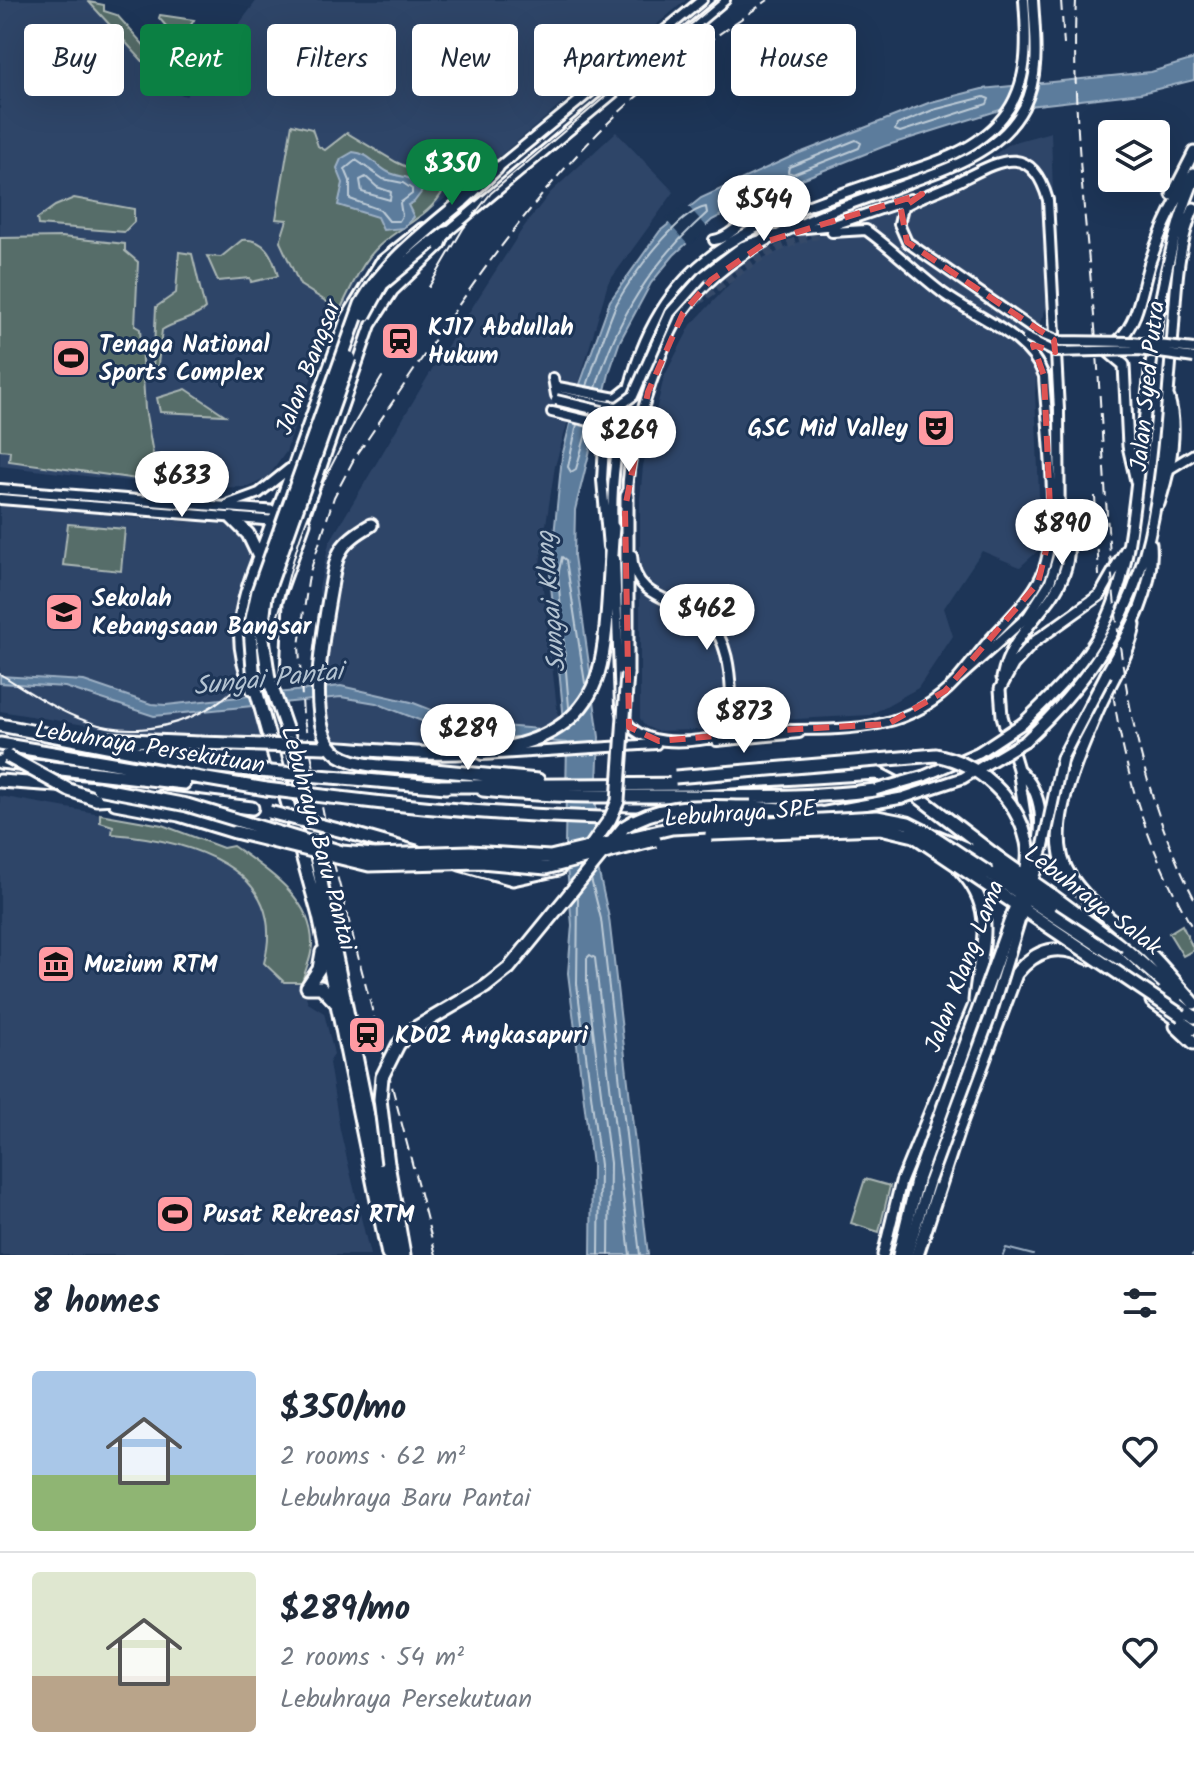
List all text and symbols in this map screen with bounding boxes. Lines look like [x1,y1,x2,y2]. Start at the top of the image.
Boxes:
chip: Buy [24,24,124,96]
chip: Rent [140,24,251,96]
chip: Filters [267,24,396,96]
chip: New [412,24,518,96]
chip: Apartment [534,24,715,96]
chip: House [731,24,856,96]
map controls [1098,120,1170,192]
button: layers [1098,120,1170,192]
pin: $350 [405,139,499,207]
text: $350 [424,144,480,186]
pin: $544 [717,175,811,243]
text: $544 [736,180,792,222]
street label: Jalan Bangsar [266,292,354,441]
street label: Jalan Syed Putra [1120,299,1177,473]
place label: KJ17 Abdullah Hukum [428,309,574,376]
station icon: KJ17 Abdullah Hukum [379,320,421,362]
place label: Tenaga National Sports Complex [99,326,270,393]
sports icon: Tenaga National Sports Complex [50,337,92,379]
pin: $269 [582,406,676,474]
theatre icon: GSC Mid Valley [915,407,957,449]
place label: GSC Mid Valley [748,410,909,449]
text: $269 [600,411,658,453]
pin: $633 [135,451,229,519]
text: $633 [153,456,211,498]
pin: $890 [1015,499,1109,567]
text: $890 [1033,504,1091,546]
water label: Sungai Klang [525,528,579,674]
place label: Sekolah Kebangsaan Bangsar [92,580,313,647]
pin: $462 [660,584,754,652]
text: $462 [678,589,736,631]
school or university icon: Sekolah Kebangsaan Bangsar [43,591,85,633]
water label: Sungai Pantai [191,651,351,709]
pin: $873 [697,687,791,755]
text: $873 [715,692,773,734]
pin: $289 [421,704,515,772]
text: $289 [438,709,498,751]
street label: Lebuhraya Persekutuan [32,711,268,786]
street label: Lebuhraya Baru Pantai [269,722,367,956]
street label: Lebuhraya SPE [663,790,818,839]
street label: Lebuhraya Salak [1015,836,1170,967]
street label: Jalan Klang Lama [915,875,1016,1058]
museum icon: Muzium RTM [35,943,77,985]
place label: Muzium RTM [84,946,219,985]
station icon: KD02 Angkasapuri [346,1014,388,1056]
place label: KD02 Angkasapuri [395,1017,589,1056]
sports icon: Pusat Rekreasi RTM [154,1193,196,1235]
place label: Pusat Rekreasi RTM [203,1196,415,1235]
text: 8 homes [32,1276,160,1330]
icon: filters [1118,1281,1162,1325]
text: $350/mo [280,1382,406,1436]
icon: home [96,1403,192,1499]
icon: heart [1118,1429,1162,1473]
text: 2 rooms · 62 m² [280,1436,465,1478]
text: Lebuhraya Baru Pantai [280,1478,531,1520]
text: $289/mo [280,1583,410,1637]
icon: home [96,1604,192,1700]
icon: heart [1118,1630,1162,1674]
text: 2 rooms · 54 m² [280,1637,464,1679]
text: Lebuhraya Persekutuan [280,1679,532,1721]

